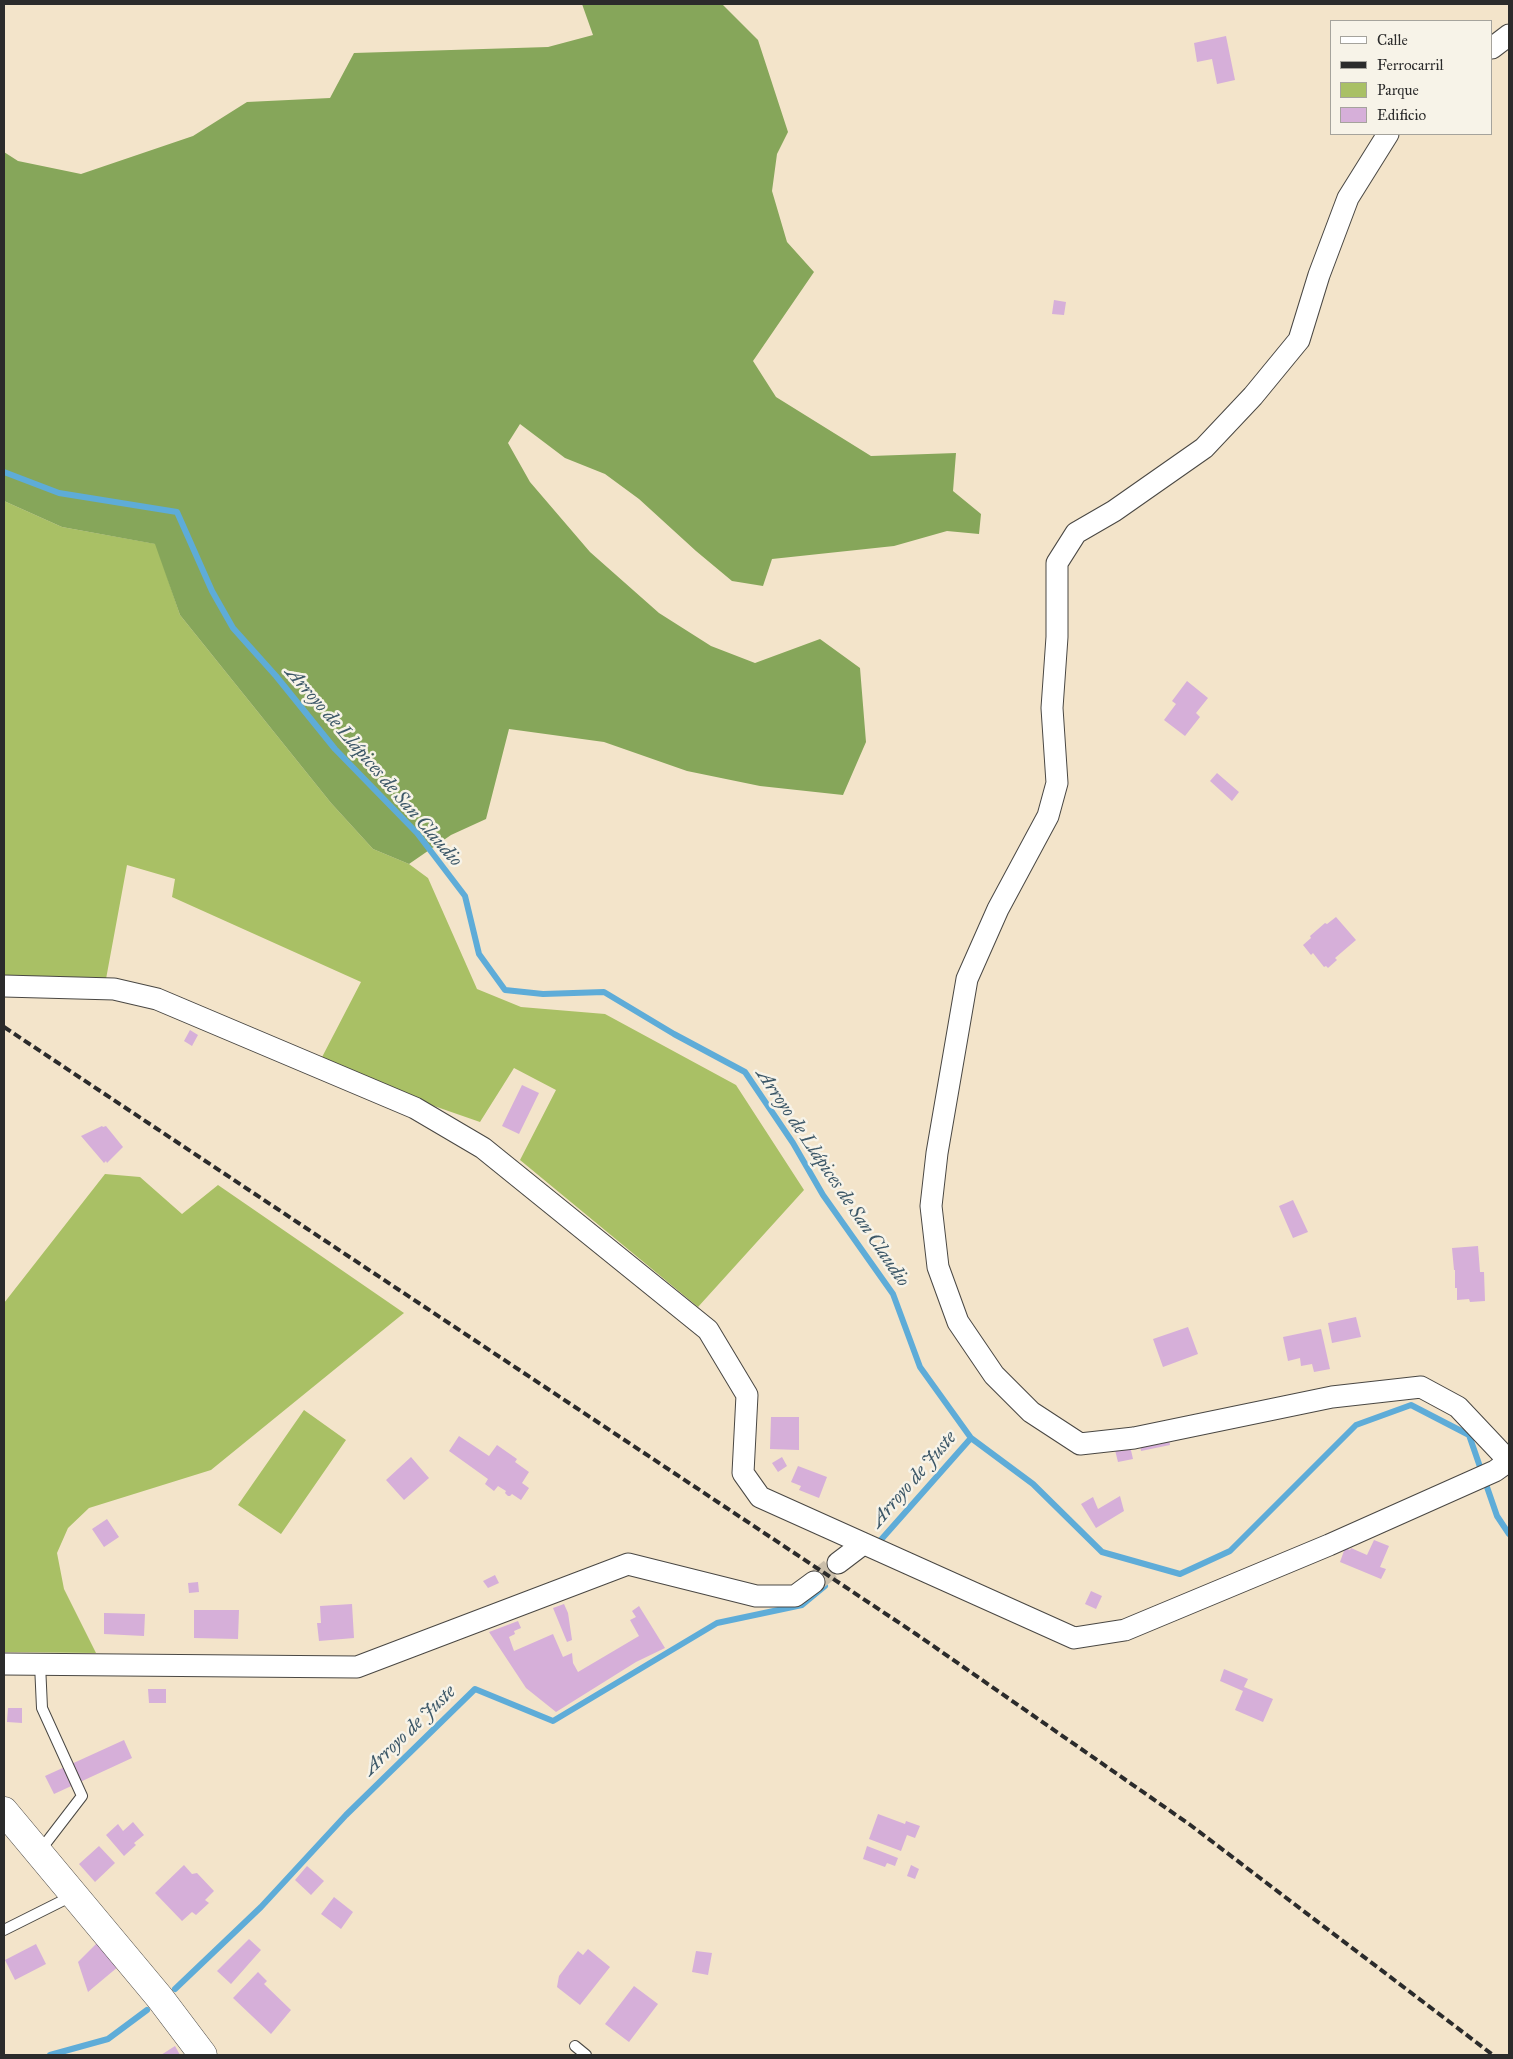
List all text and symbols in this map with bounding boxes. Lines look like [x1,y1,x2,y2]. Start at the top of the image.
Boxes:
legend [1330,20,1493,135]
text: Calle [1377,31,1408,49]
text: Ferrocarril [1377,56,1444,74]
text: Parque [1377,81,1419,99]
text: Edificio [1377,106,1426,124]
water label: Arroyo de Llápices de San Claudio [280,662,466,872]
water label: Arroyo de Llápices de San Claudio [750,1065,914,1291]
water label: Arroyo de Juste [866,1427,962,1533]
water label: Arroyo de Juste [359,1681,461,1781]

